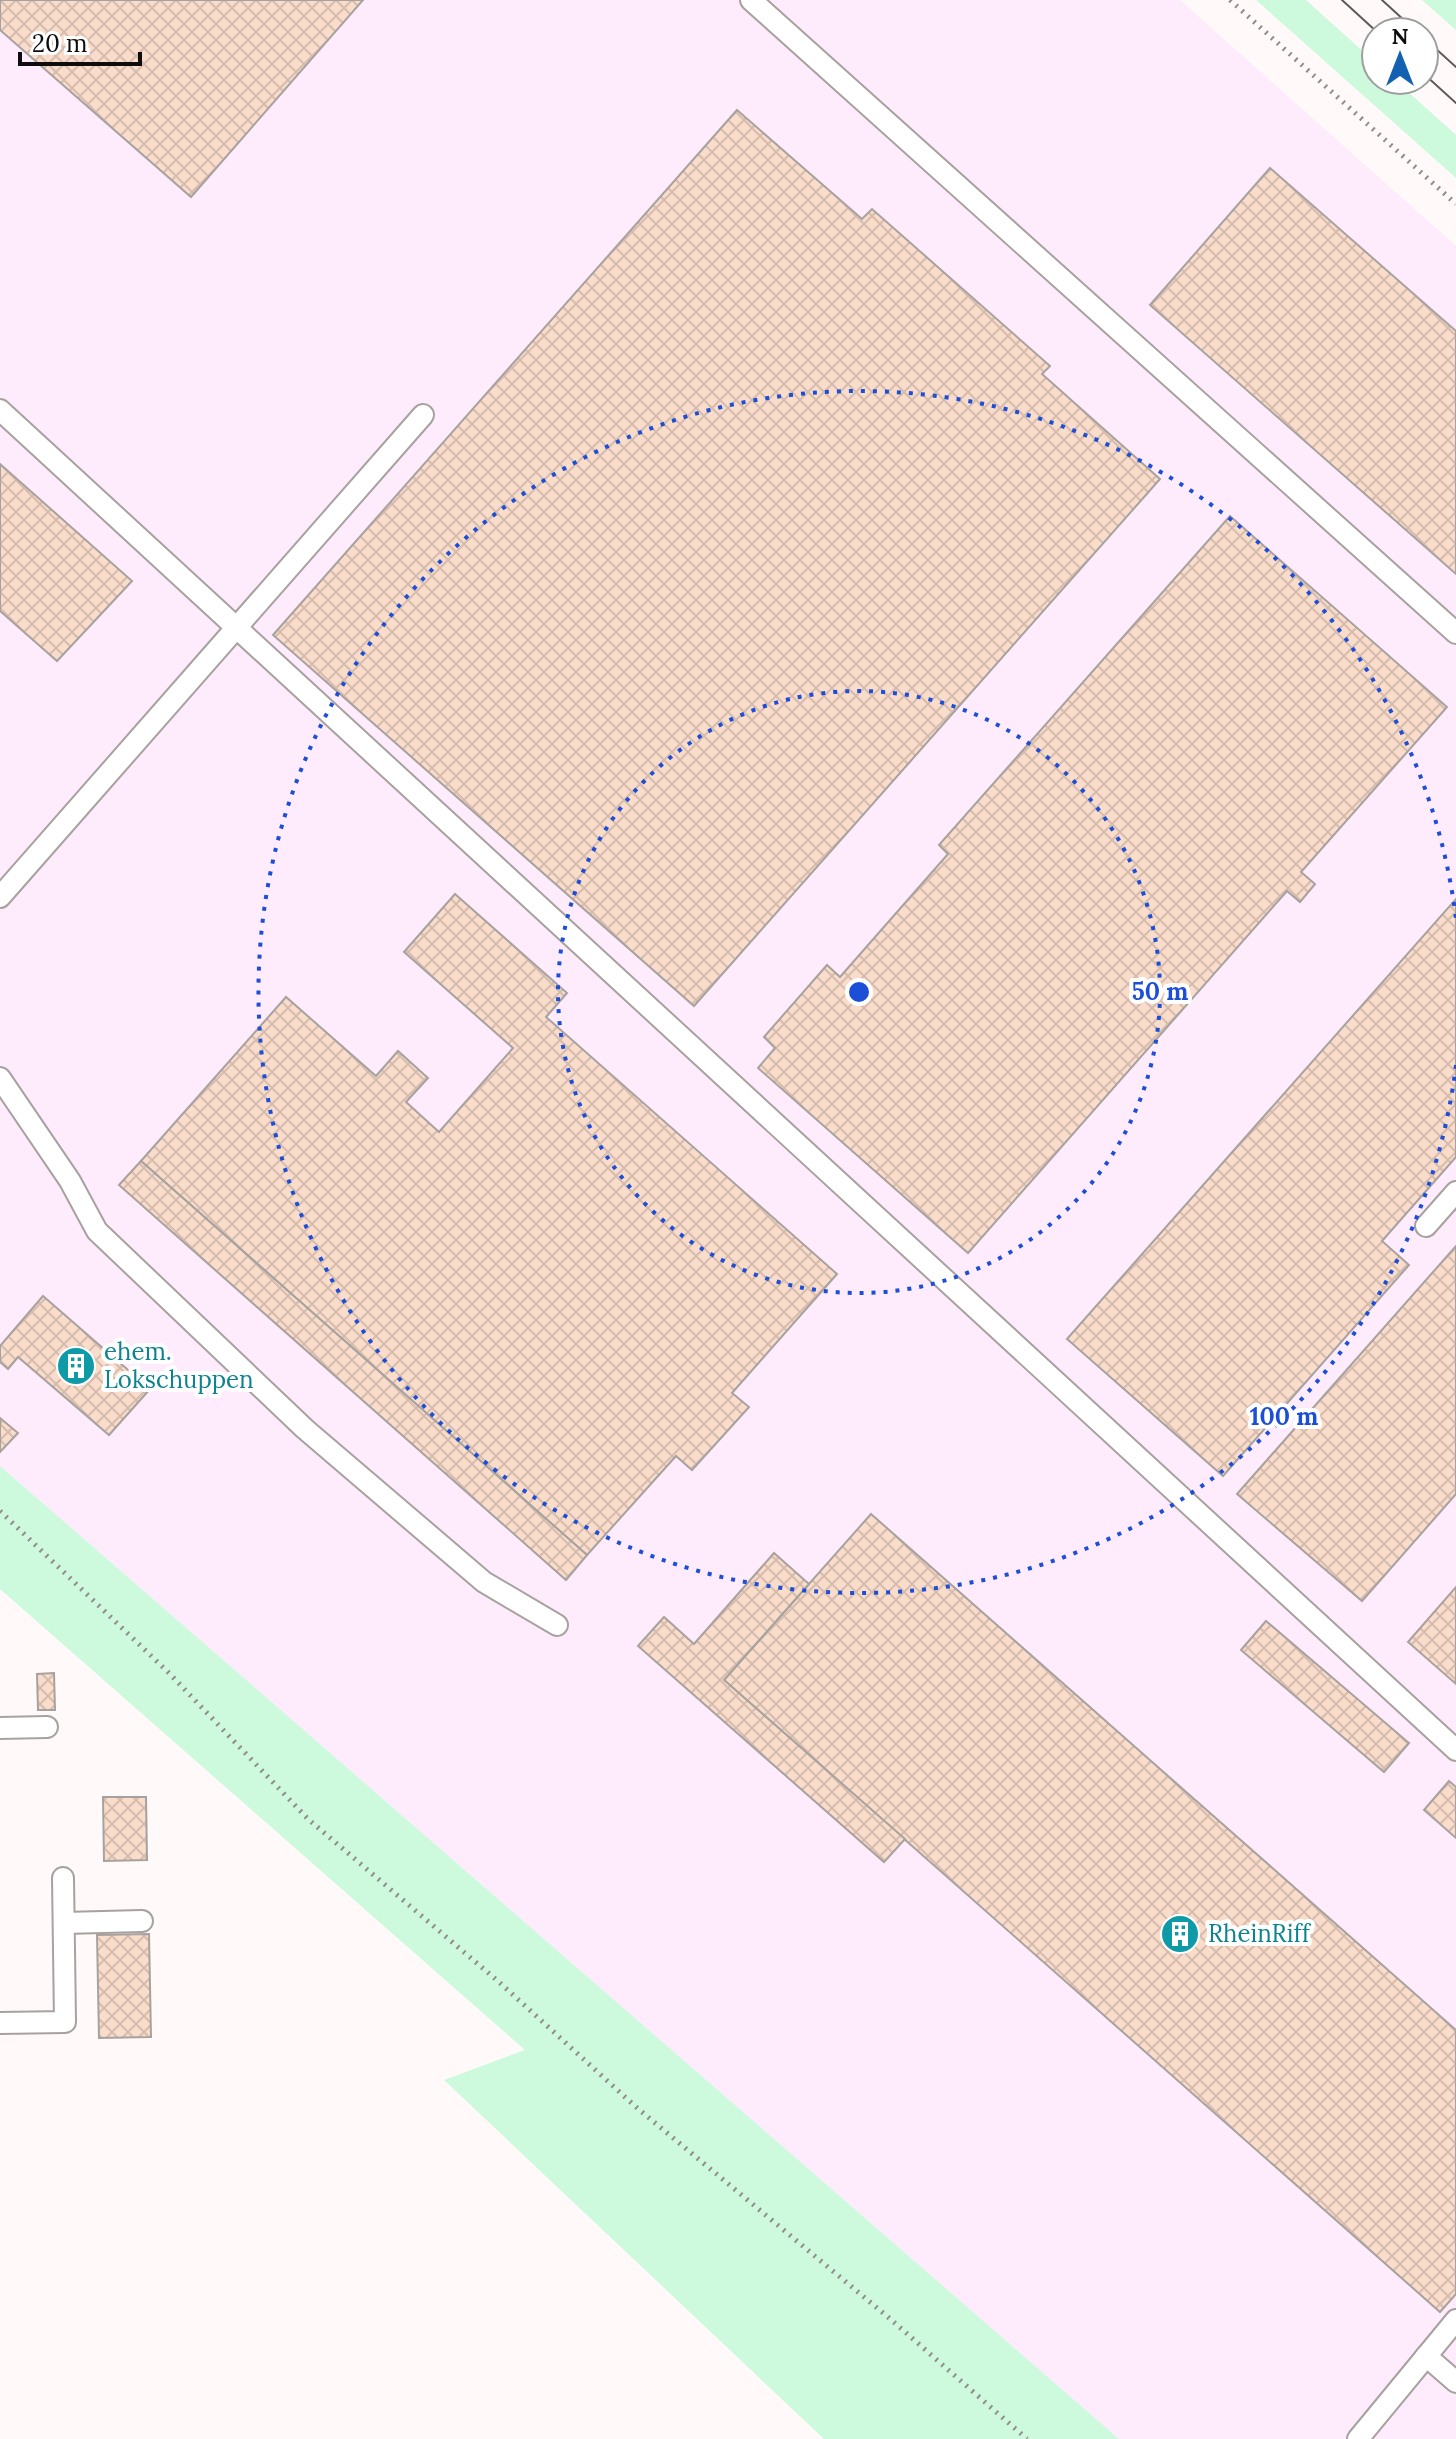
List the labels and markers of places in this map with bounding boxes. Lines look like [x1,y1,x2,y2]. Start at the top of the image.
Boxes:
centre of rings [845,978,873,1006]
place label: ehem. Lokschuppen [104,1336,254,1395]
building icon: ehem. Lokschuppen [55,1345,97,1387]
building icon: RheinRiff [1159,1913,1201,1955]
place label: RheinRiff [1208,1918,1312,1949]

